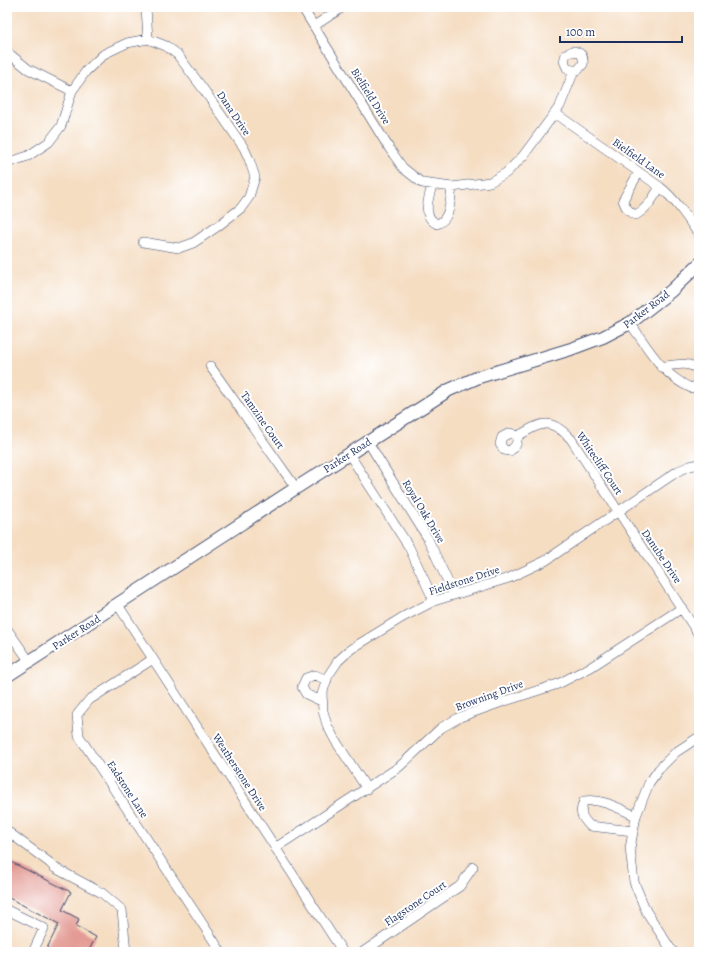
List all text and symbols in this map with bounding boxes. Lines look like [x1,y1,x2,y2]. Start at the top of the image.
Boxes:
scale bar [560,18,682,44]
text: 100 m [566,24,595,40]
street label: Bielfield Drive [347,65,394,127]
street label: Dana Drive [213,88,254,139]
street label: Bielfield Lane [609,135,668,182]
street label: Parker Road [620,287,673,332]
street label: Tamzine Court [237,389,288,452]
street label: Whitecliff Court [572,428,626,498]
street label: Parker Road [320,434,374,477]
street label: Royal Oak Drive [399,477,448,546]
street label: Danube Drive [638,526,685,586]
street label: Fieldstone Drive [427,562,501,599]
street label: Parker Road [49,611,103,654]
street label: Browning Drive [453,676,525,715]
street label: Weatherstone Drive [208,730,270,814]
street label: Eadstone Lane [103,758,152,821]
street label: Flagstone Court [381,877,449,930]

